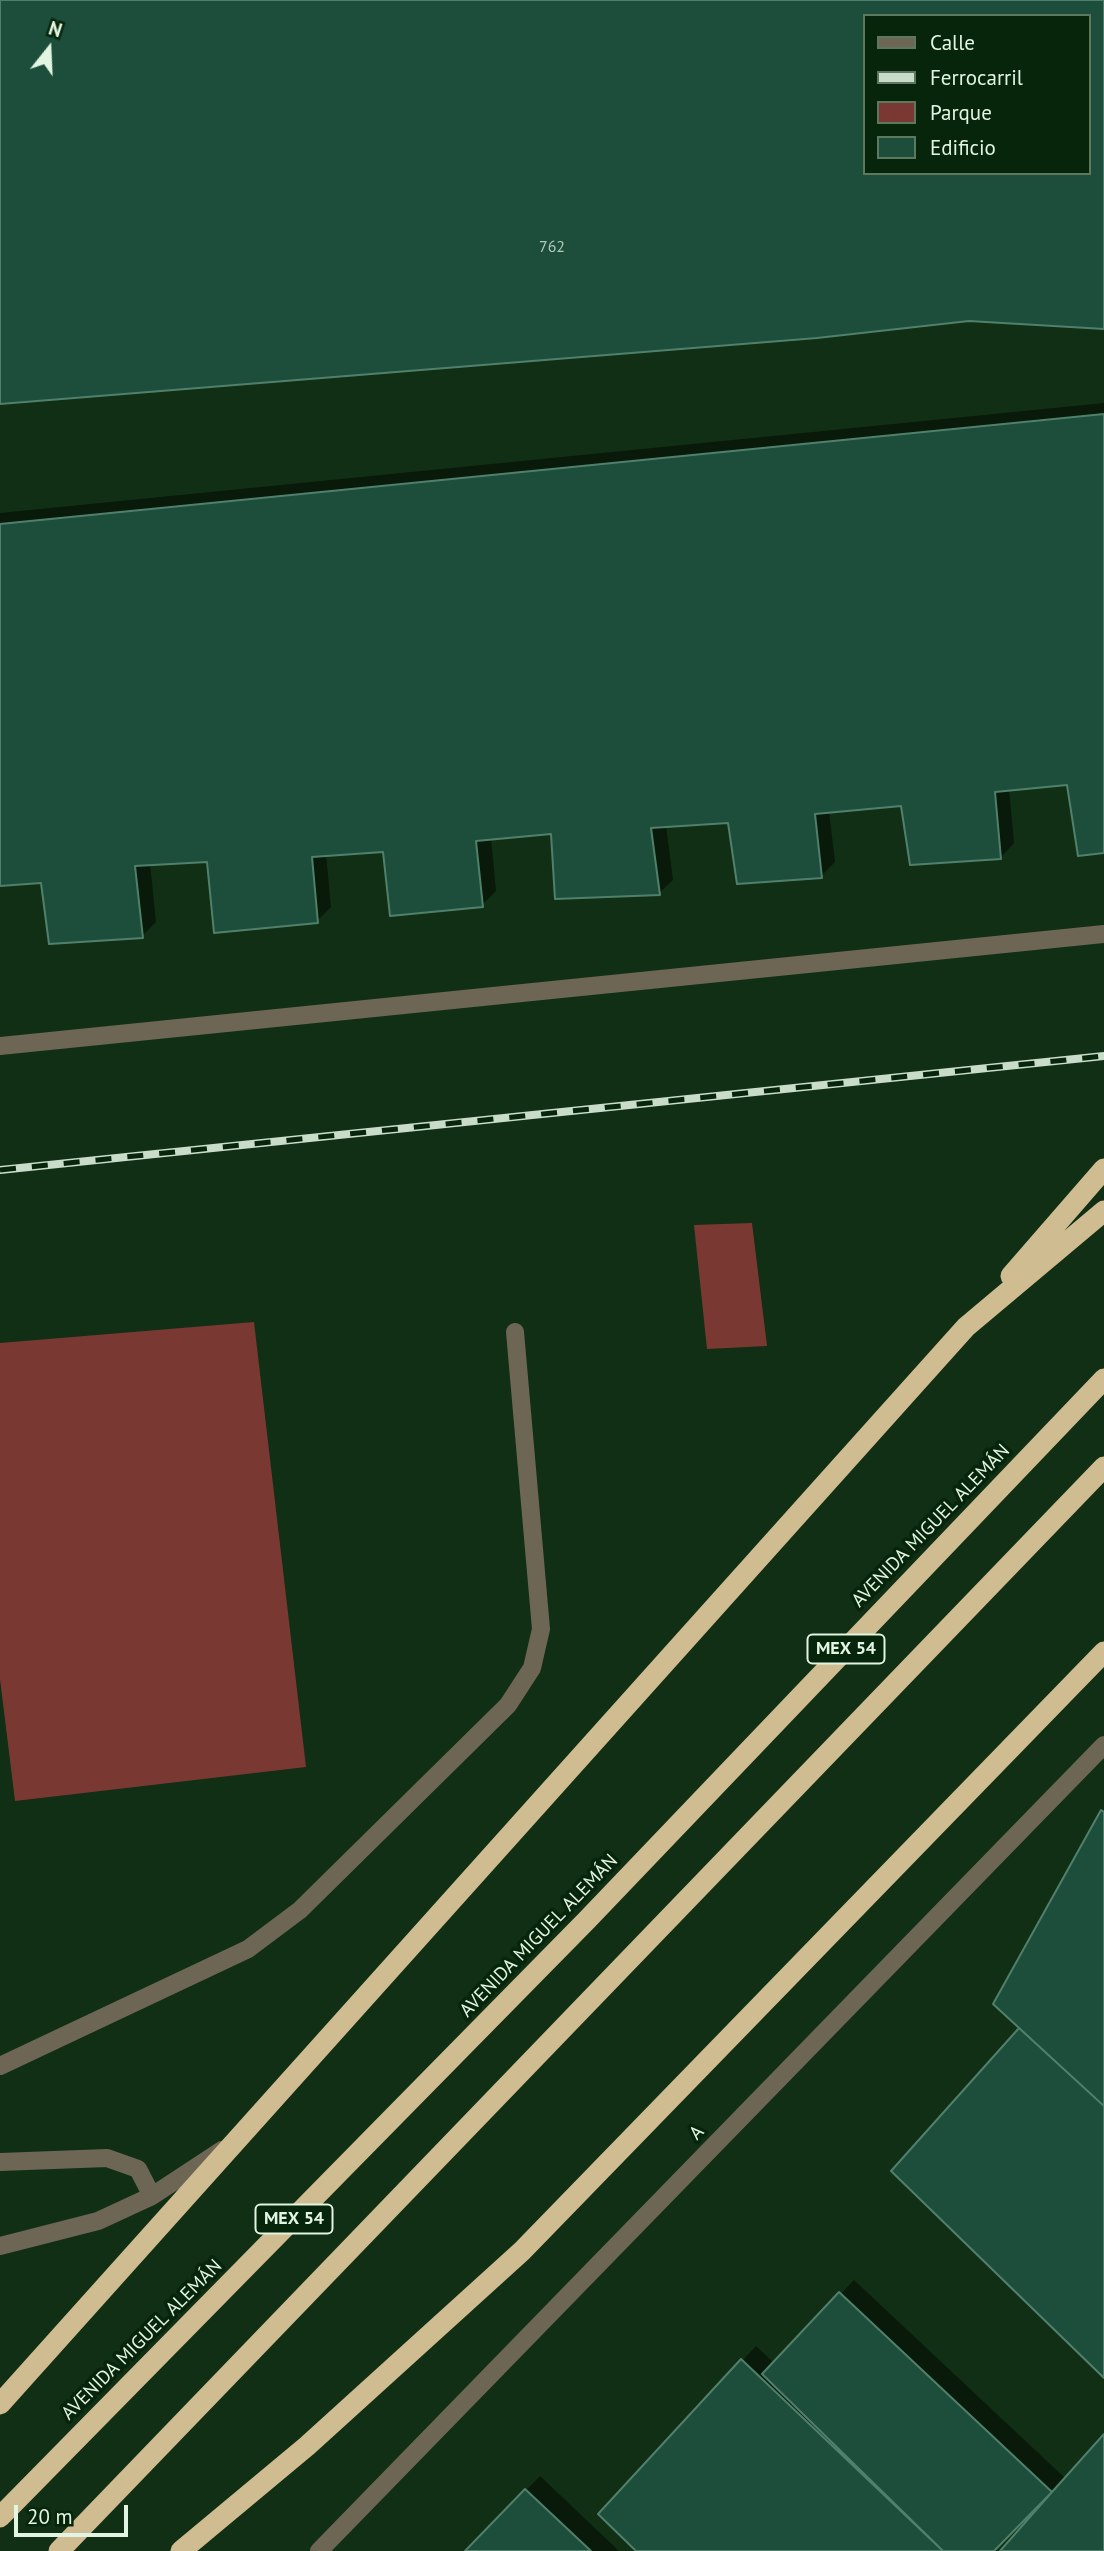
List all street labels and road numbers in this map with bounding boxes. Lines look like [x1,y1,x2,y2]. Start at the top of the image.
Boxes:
street label: AVENIDA MIGUEL ALEMÁN [847,1440,1015,1612]
road number: MEX 54 [808,1634,884,1664]
street label: AVENIDA MIGUEL ALEMÁN [455,1850,623,2022]
street label: A [685,2121,709,2145]
road number: MEX 54 [256,2204,332,2234]
street label: AVENIDA MIGUEL ALEMÁN [57,2255,227,2425]

